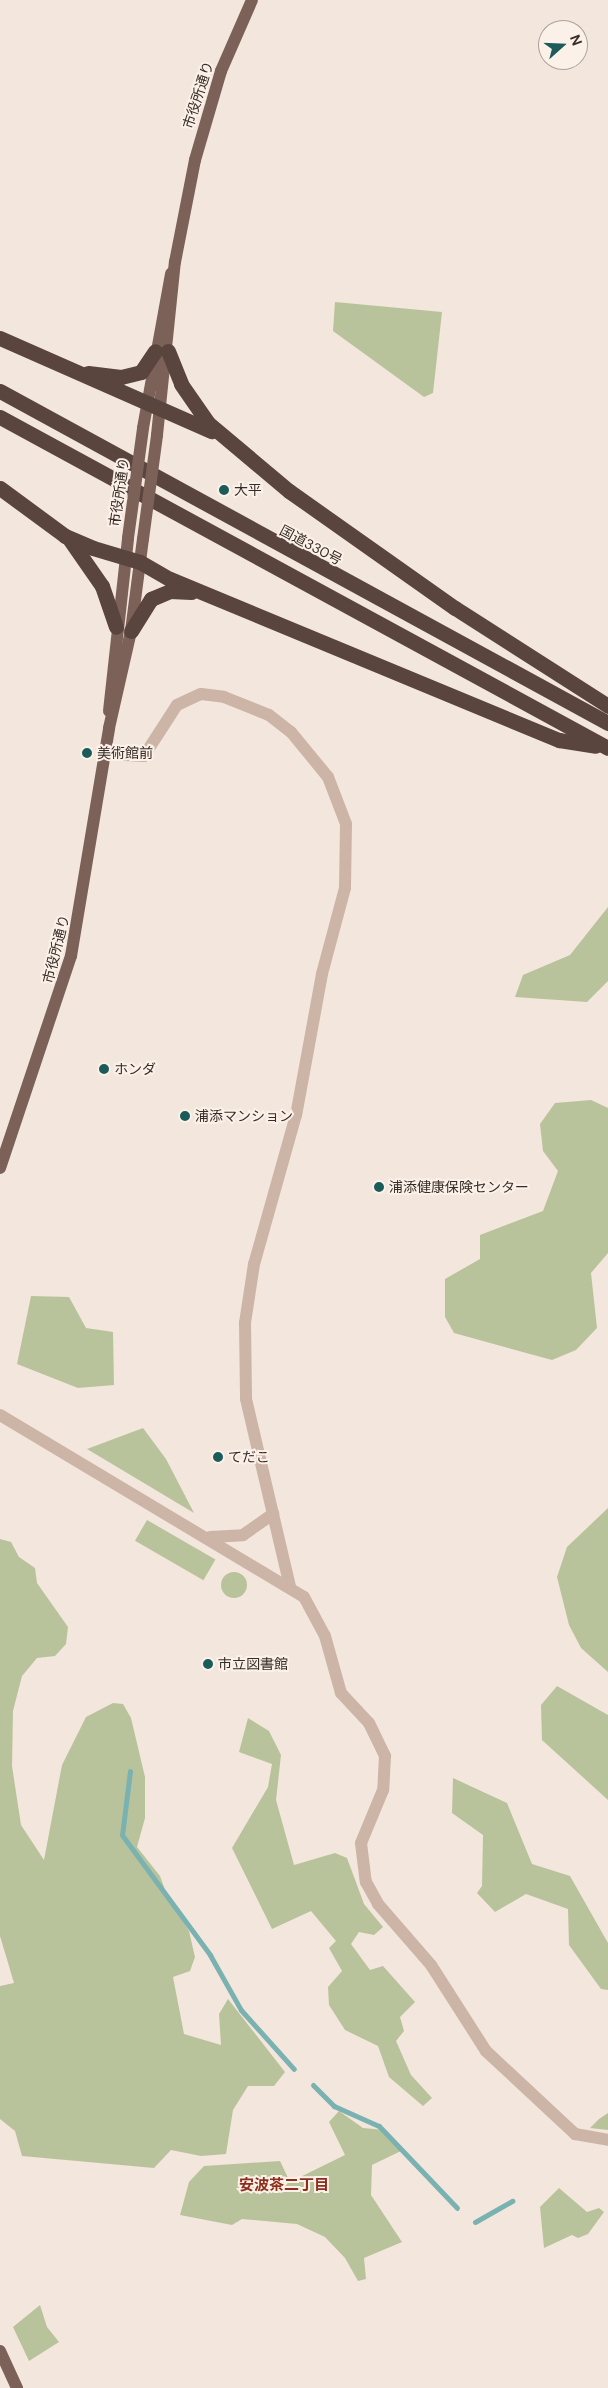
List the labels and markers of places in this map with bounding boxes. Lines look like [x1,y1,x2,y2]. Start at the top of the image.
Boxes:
place label: 大平 [234,482,262,498]
marker: 大平 [218,484,230,496]
place label: 美術館前 [97,745,153,761]
marker: 美術館前 [81,747,93,759]
place label: ホンダ [114,1061,156,1077]
marker: ホンダ [98,1063,110,1075]
place label: 浦添マンション [195,1108,293,1124]
marker: 浦添マンション [179,1110,191,1122]
place label: 浦添健康保険センター [389,1179,529,1195]
marker: 浦添健康保険センター [373,1181,385,1193]
place label: てだこ [228,1449,270,1465]
marker: てだこ [212,1451,224,1463]
place label: 市立図書館 [218,1656,288,1672]
marker: 市立図書館 [202,1658,214,1670]

